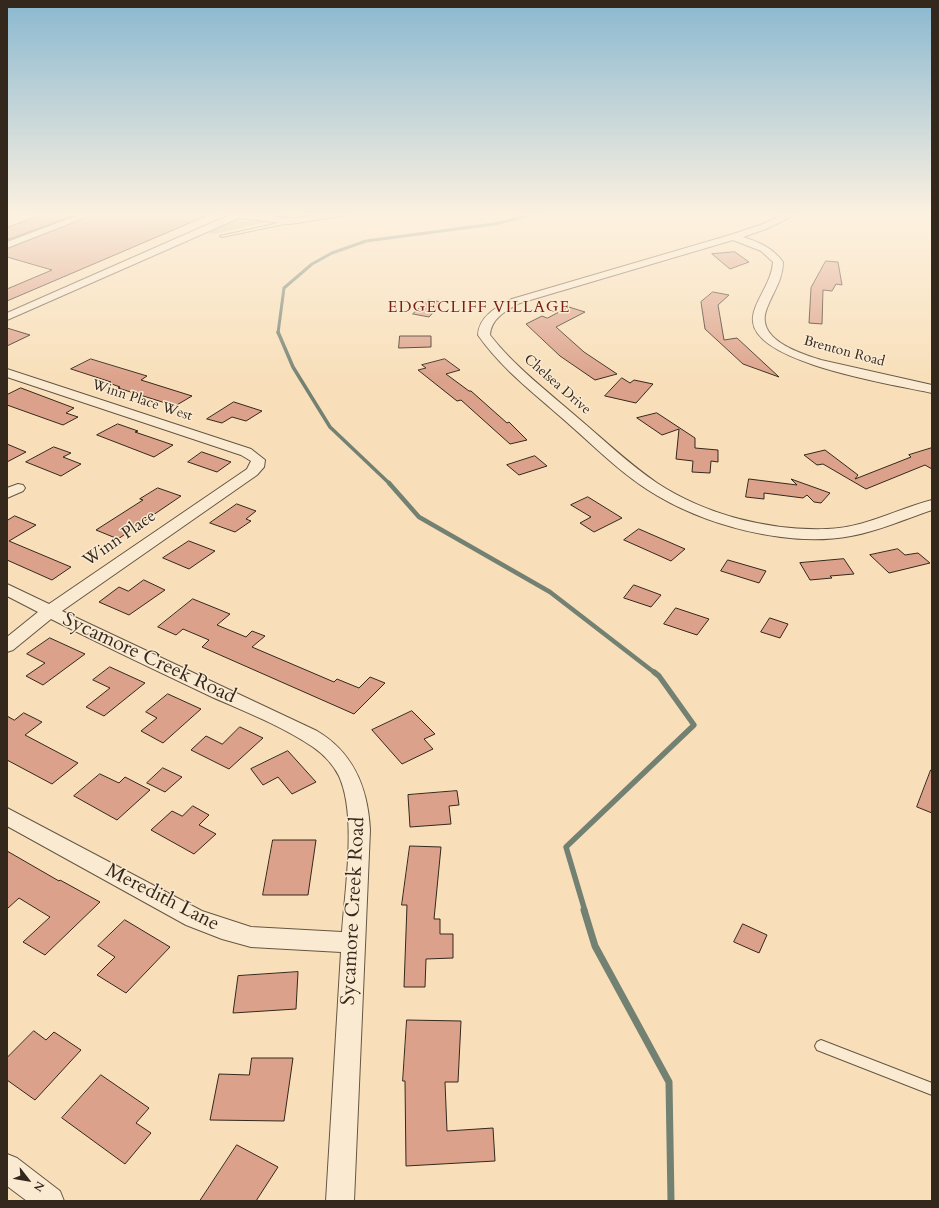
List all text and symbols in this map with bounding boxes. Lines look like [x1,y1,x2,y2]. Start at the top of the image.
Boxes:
district label: EDGECLIFF VILLAGE [388,298,570,318]
street label: Brenton Road [802,333,886,371]
street label: Chelsea Drive [520,351,594,419]
street label: Winn Place West [90,377,194,425]
street label: Winn Place [79,506,161,572]
street label: Sycamore Creek Road [58,608,240,710]
street label: Sycamore Creek Road [337,816,371,1006]
street label: Meredith Lane [101,859,223,937]
north arrow [8,1160,48,1200]
text: N [30,1178,48,1194]

